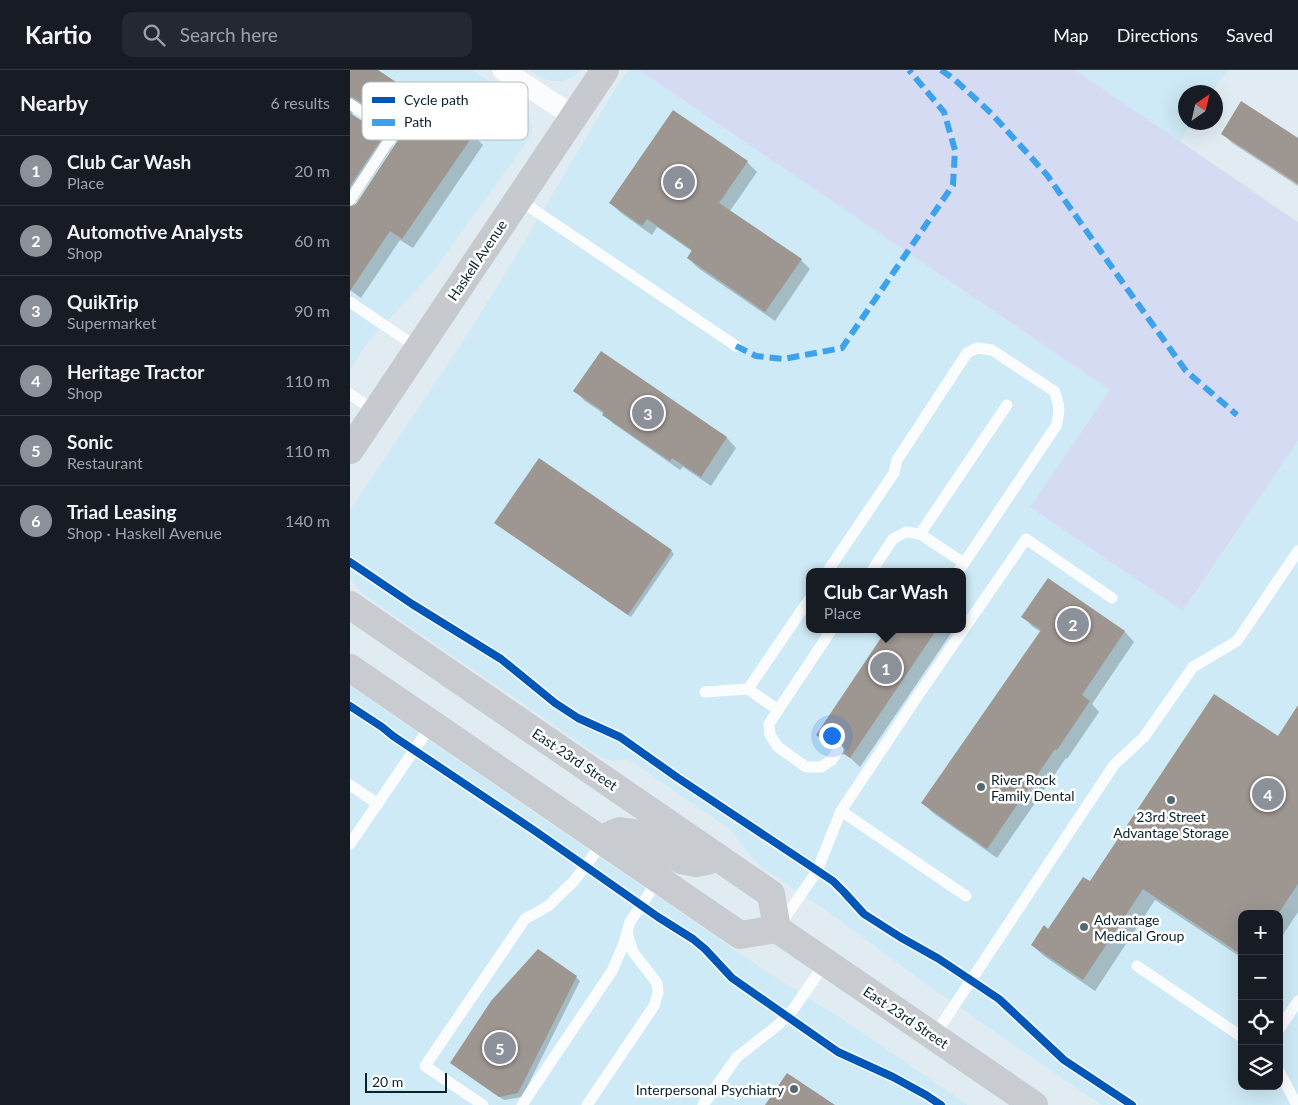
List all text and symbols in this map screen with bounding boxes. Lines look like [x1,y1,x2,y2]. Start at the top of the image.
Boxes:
search box [122,12,472,57]
text: Kartio [25,20,92,49]
icon: search [140,21,168,49]
text: Search here [180,23,278,46]
text: Map [1053,24,1089,46]
text: Directions [1117,24,1198,46]
text: Saved [1226,24,1273,46]
legend [362,82,528,140]
north arrow [1178,85,1223,130]
text: Nearby [20,90,88,115]
text: Cycle path [404,91,469,108]
text: 6 results [270,93,330,112]
text: Path [404,113,432,130]
text: Club Car Wash [67,150,191,173]
text: 1 [31,161,41,180]
text: 20 m [294,161,330,180]
pin: 6 [663,163,695,201]
text: Place [67,173,104,192]
street label: Haskell Avenue [444,216,510,304]
text: Automotive Analysts [67,220,243,243]
text: 2 [31,231,41,250]
text: 60 m [294,231,330,250]
text: Shop [67,243,103,262]
text: QuikTrip [67,290,139,313]
text: 3 [31,301,41,320]
text: 90 m [294,301,330,320]
text: Supermarket [67,313,156,332]
text: Heritage Tractor [67,360,204,383]
text: 4 [31,371,41,390]
text: 110 m [285,371,330,390]
text: Shop [67,383,103,402]
pin: 3 [632,394,664,432]
text: Sonic [67,430,113,453]
text: 5 [31,441,41,460]
text: 110 m [285,441,330,460]
text: Restaurant [67,453,143,472]
text: Triad Leasing [67,500,177,523]
text: 6 [31,511,41,530]
text: 140 m [285,511,330,530]
text: Shop · Haskell Avenue [67,523,222,542]
popup [806,568,966,633]
text: Club Car Wash [824,580,948,603]
text: Place [824,603,861,622]
pin: 2 [1057,605,1089,643]
pin: 1 [870,649,902,687]
your location [819,723,845,749]
street label: East 23rd Street [529,724,621,794]
place label: River Rock Family Dental [991,771,1074,804]
pin: 4 [1252,775,1284,813]
marker: River Rock Family Dental [975,781,987,793]
marker: 23rd Street Advantage Storage [1165,794,1177,806]
place label: 23rd Street Advantage Storage [1113,808,1229,841]
map controls [1238,910,1283,1090]
button: + [1238,910,1283,955]
place label: Advantage Medical Group [1094,911,1185,944]
marker: Advantage Medical Group [1078,921,1090,933]
button: − [1238,955,1283,1000]
street label: East 23rd Street [860,982,952,1052]
button: locate [1238,1000,1283,1045]
pin: 5 [484,1029,516,1067]
button: layers [1238,1045,1283,1090]
scale bar [365,1070,448,1093]
text: 20 m [372,1073,403,1090]
place label: Interpersonal Psychiatry [636,1081,785,1098]
marker: Interpersonal Psychiatry [788,1083,800,1095]

